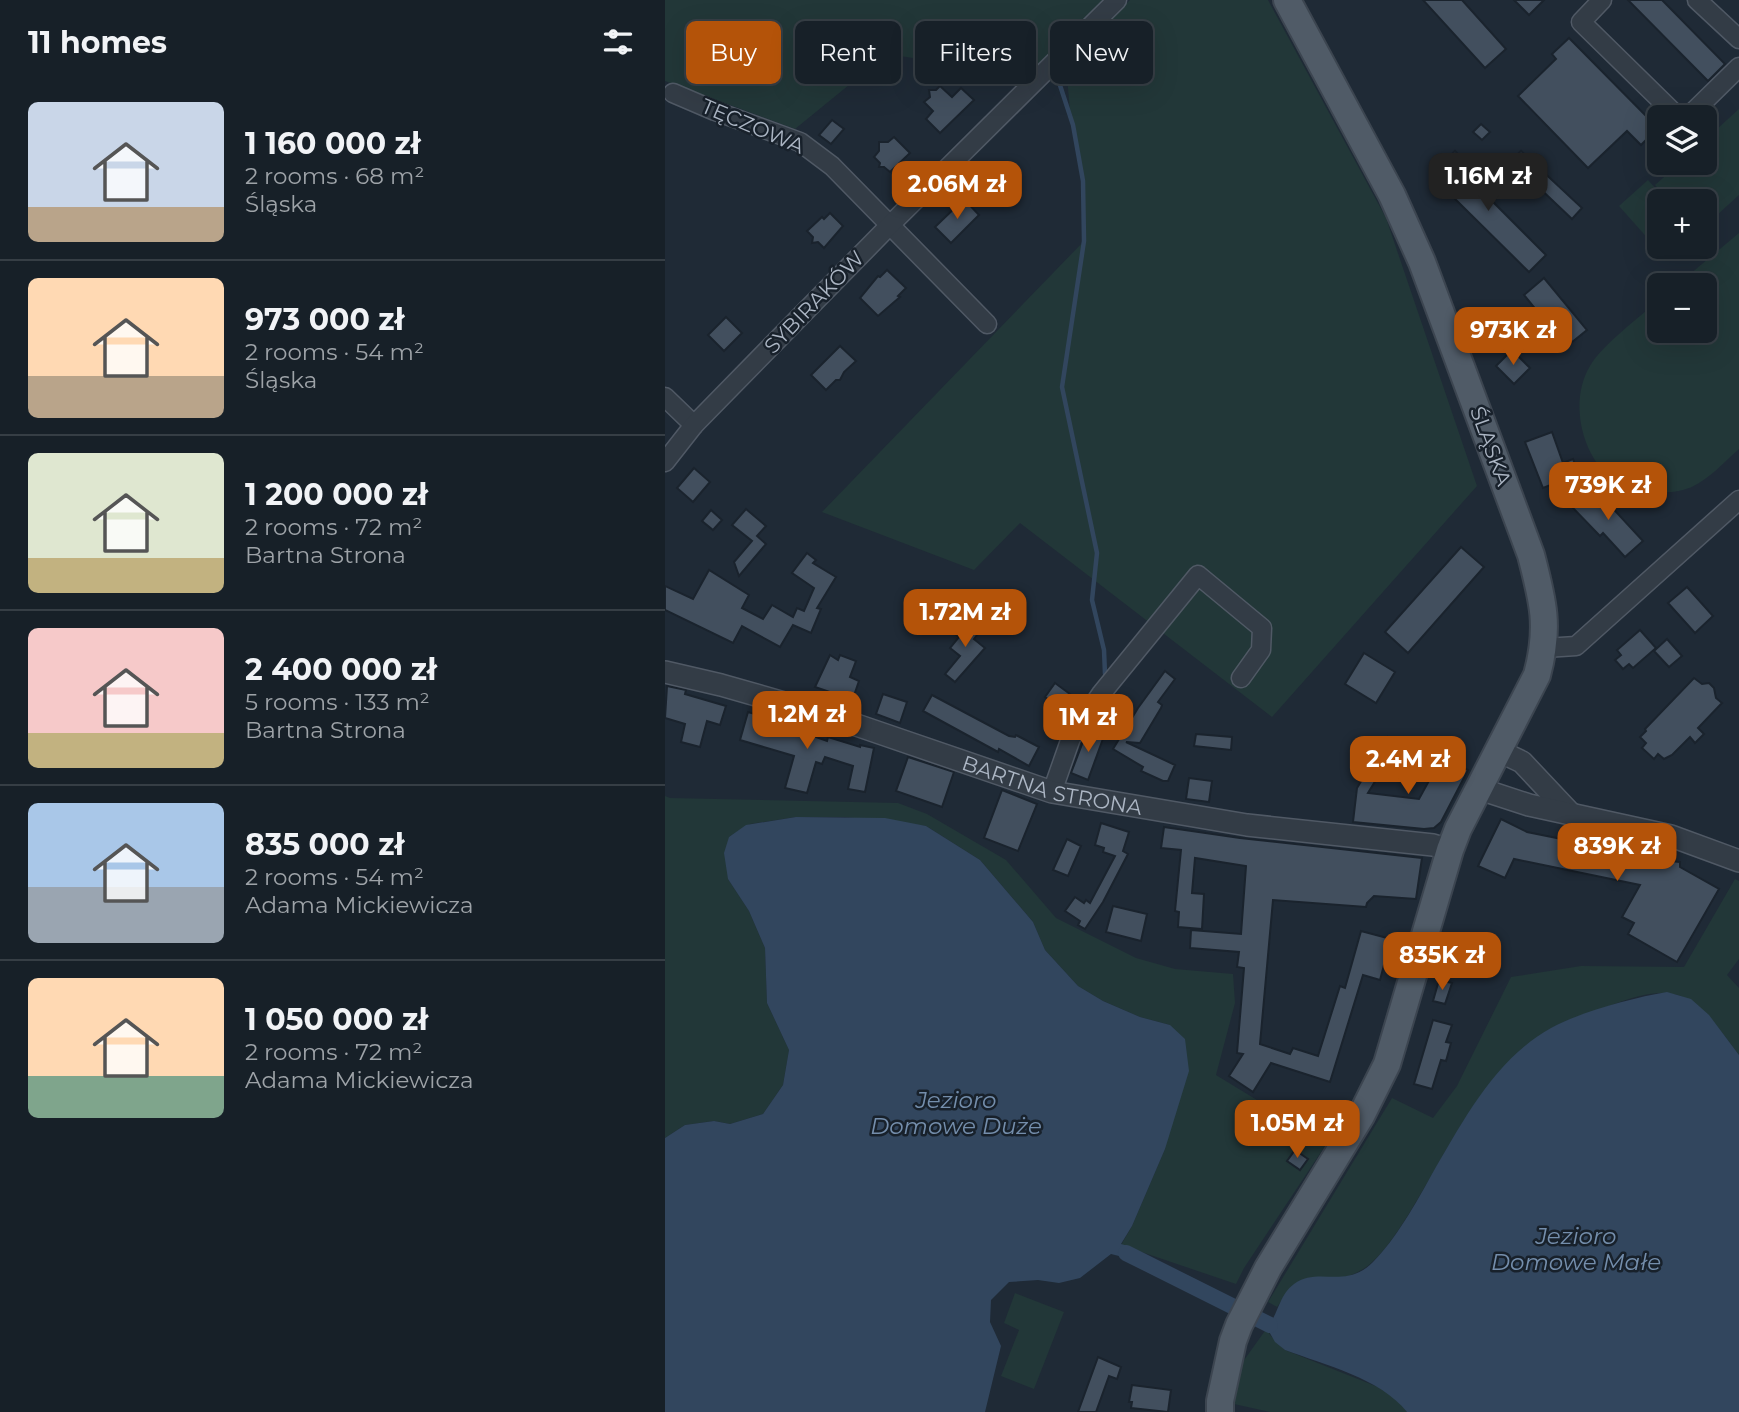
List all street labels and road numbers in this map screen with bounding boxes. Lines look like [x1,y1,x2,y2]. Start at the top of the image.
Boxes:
street label: TĘCZOWA [698,93,809,159]
street label: SYBIRAKÓW [759,246,869,358]
street label: ŚLĄSKA [1465,403,1517,490]
street label: BARTNA STRONA [959,750,1145,820]

